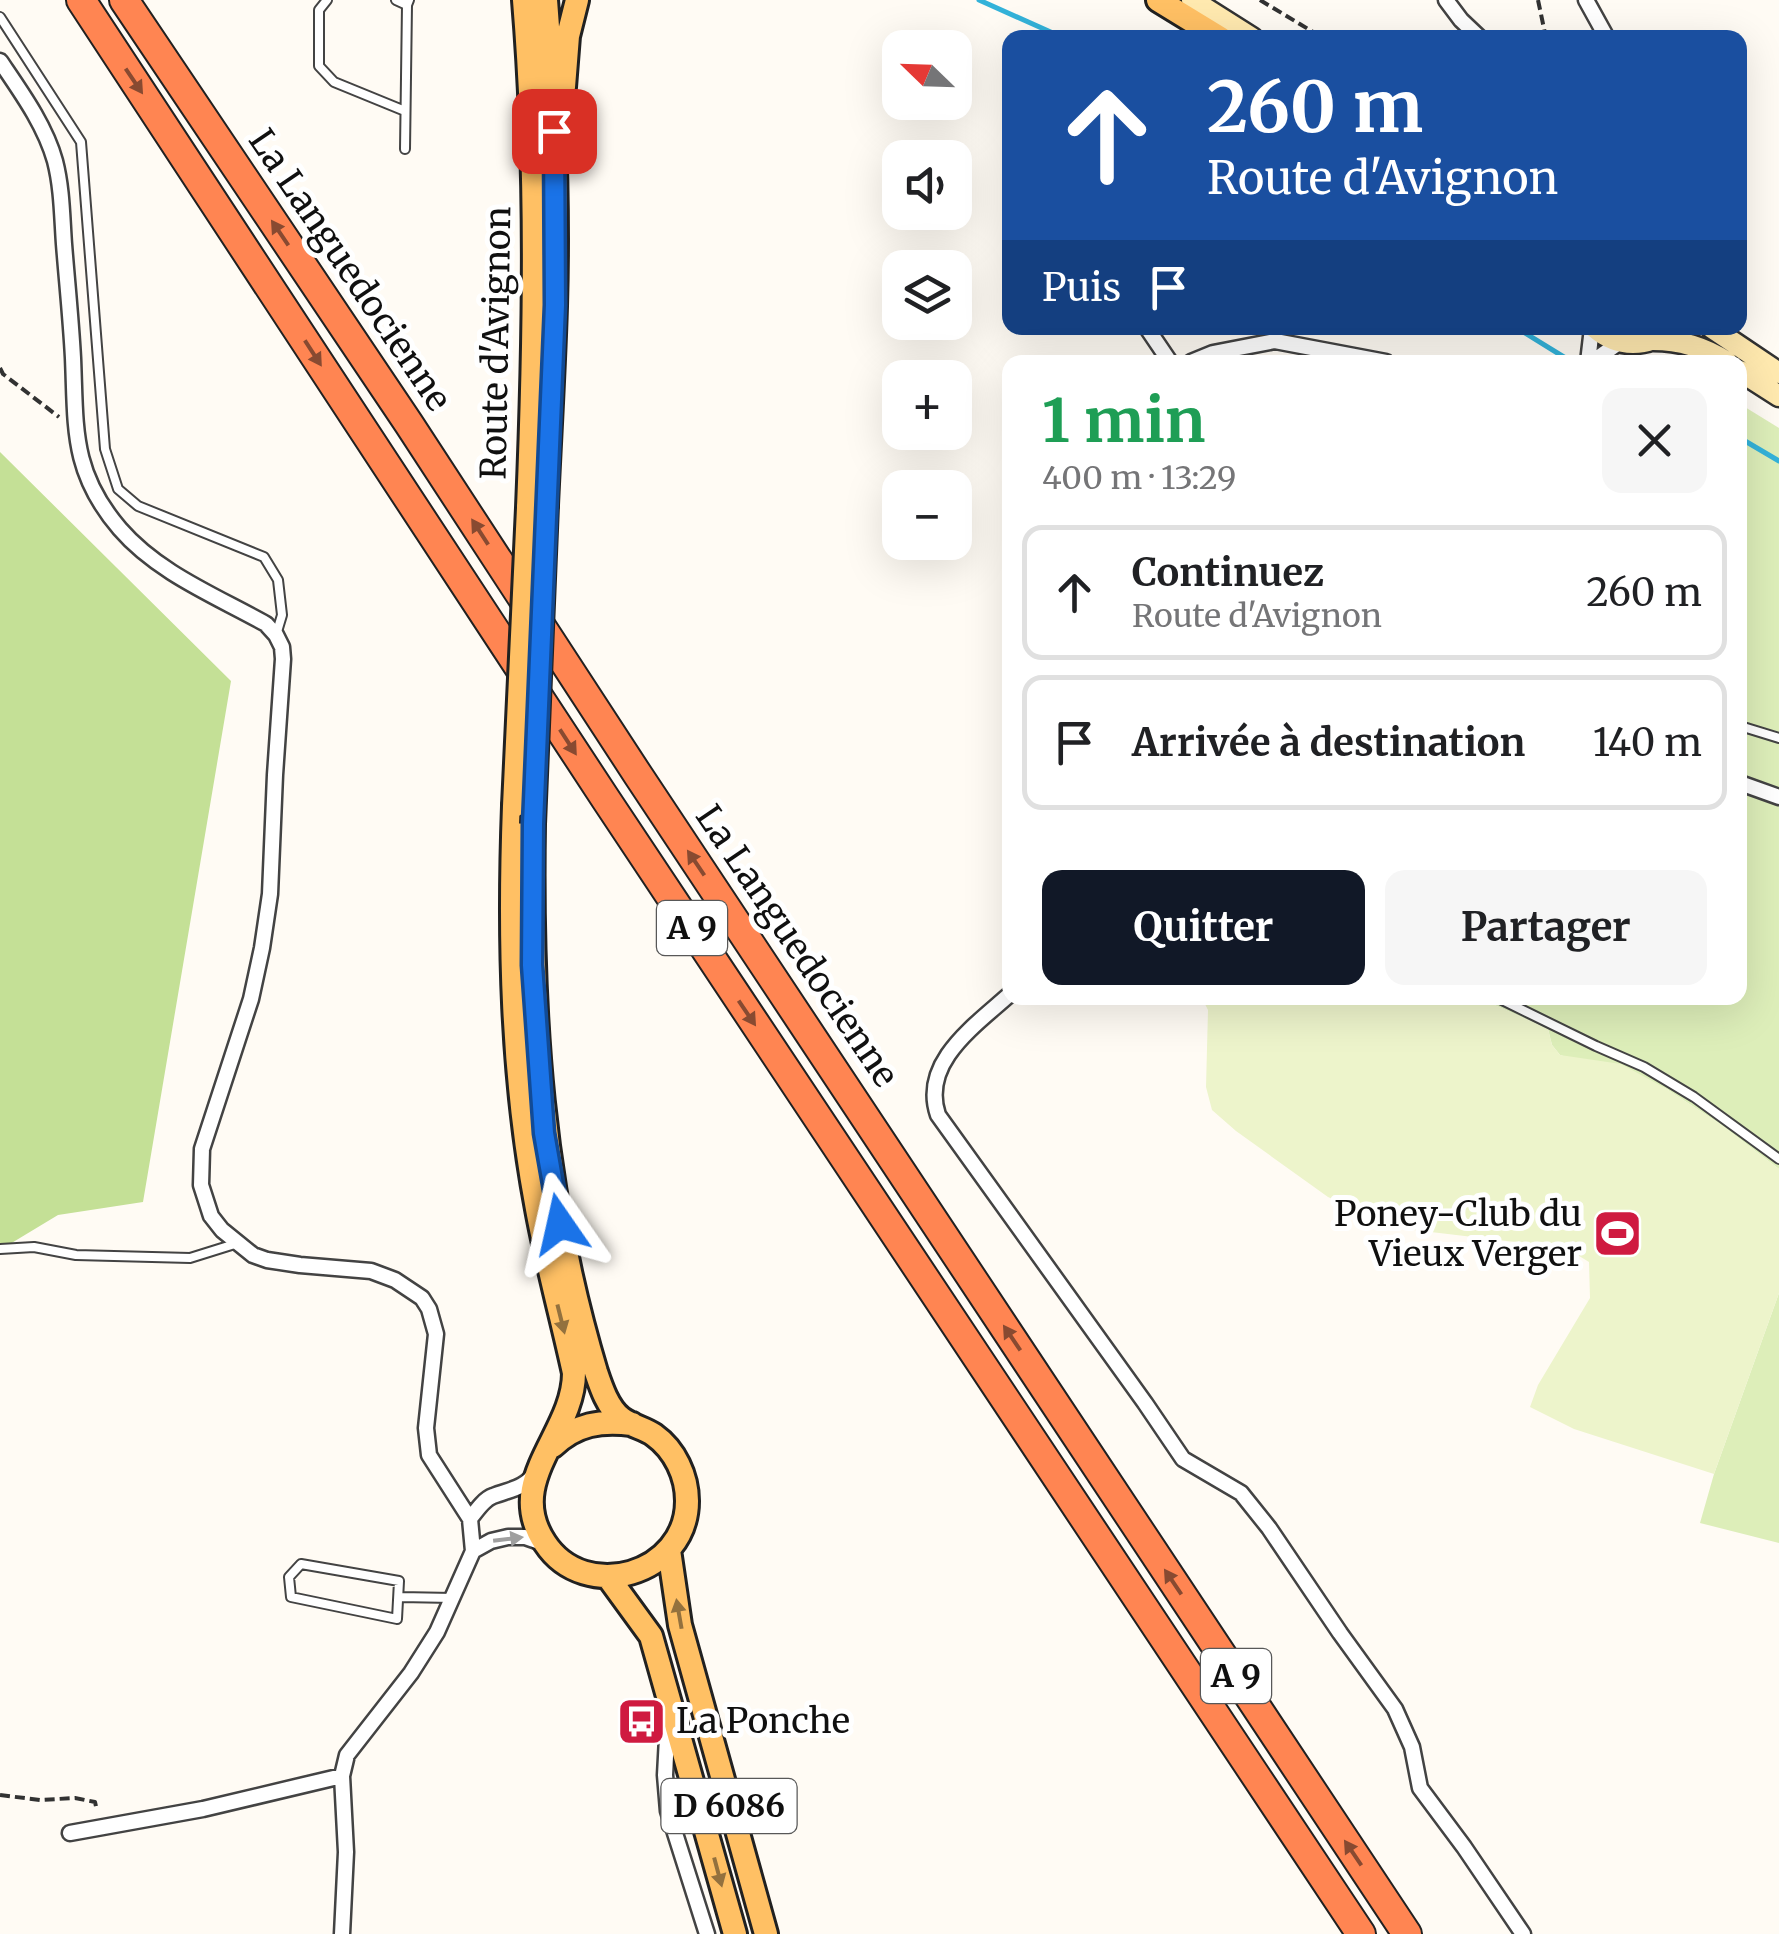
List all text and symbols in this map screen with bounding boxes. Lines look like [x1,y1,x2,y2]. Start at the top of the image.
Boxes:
north arrow [882,30,972,120]
map controls [882,30,972,560]
text: 260 m [1207,63,1423,151]
one-way arrow [125,68,143,95]
icon: ahead [1042,70,1172,200]
pin [512,89,597,174]
icon: arrive [527,104,582,159]
street label: La Languedocienne [239,121,461,419]
button: sound [882,140,972,230]
text: Route d'Avignon [1207,150,1558,206]
street label: Route d'Avignon [472,206,520,480]
one-way arrow [271,220,289,247]
button: layers [882,250,972,340]
icon: arrive [1141,260,1196,315]
text: Puis [1042,264,1121,311]
one-way arrow [303,339,321,367]
button: + [882,360,972,450]
text: 1 min [1042,383,1205,458]
button: close [1602,388,1707,493]
text: 400 m · 13:29 [1042,458,1236,498]
button: − [882,470,972,560]
one-way arrow [471,519,489,546]
text: Continuez [1132,549,1324,596]
icon: ahead [1047,565,1102,620]
text: 260 m [1586,569,1702,616]
text: Route d'Avignon [1132,596,1382,636]
icon: arrive [1047,715,1102,770]
text: Arrivée à destination [1132,719,1525,766]
text: 140 m [1593,719,1702,766]
one-way arrow [559,728,577,755]
street label: La Languedocienne [686,797,908,1095]
one-way arrow [687,849,706,876]
button: Quitter [1042,870,1365,985]
button: Partager [1385,870,1707,985]
road number: A 9 [657,901,727,955]
one-way arrow [738,999,756,1026]
position arrow [508,1172,612,1276]
place label: Poney-Club du Vieux Verger [1334,1192,1582,1276]
sports icon: Poney-Club du Vieux Verger [1591,1208,1643,1260]
one-way arrow [554,1304,569,1335]
one-way arrow [1003,1324,1021,1351]
one-way arrow [493,1531,524,1547]
one-way arrow [1165,1568,1183,1595]
one-way arrow [671,1598,686,1629]
road number: A 9 [1201,1649,1271,1703]
bus stop icon: La Ponche [615,1695,667,1747]
place label: La Ponche [676,1699,850,1743]
road number: D 6086 [662,1779,796,1833]
one-way arrow [1344,1839,1363,1866]
one-way arrow [710,1857,726,1888]

